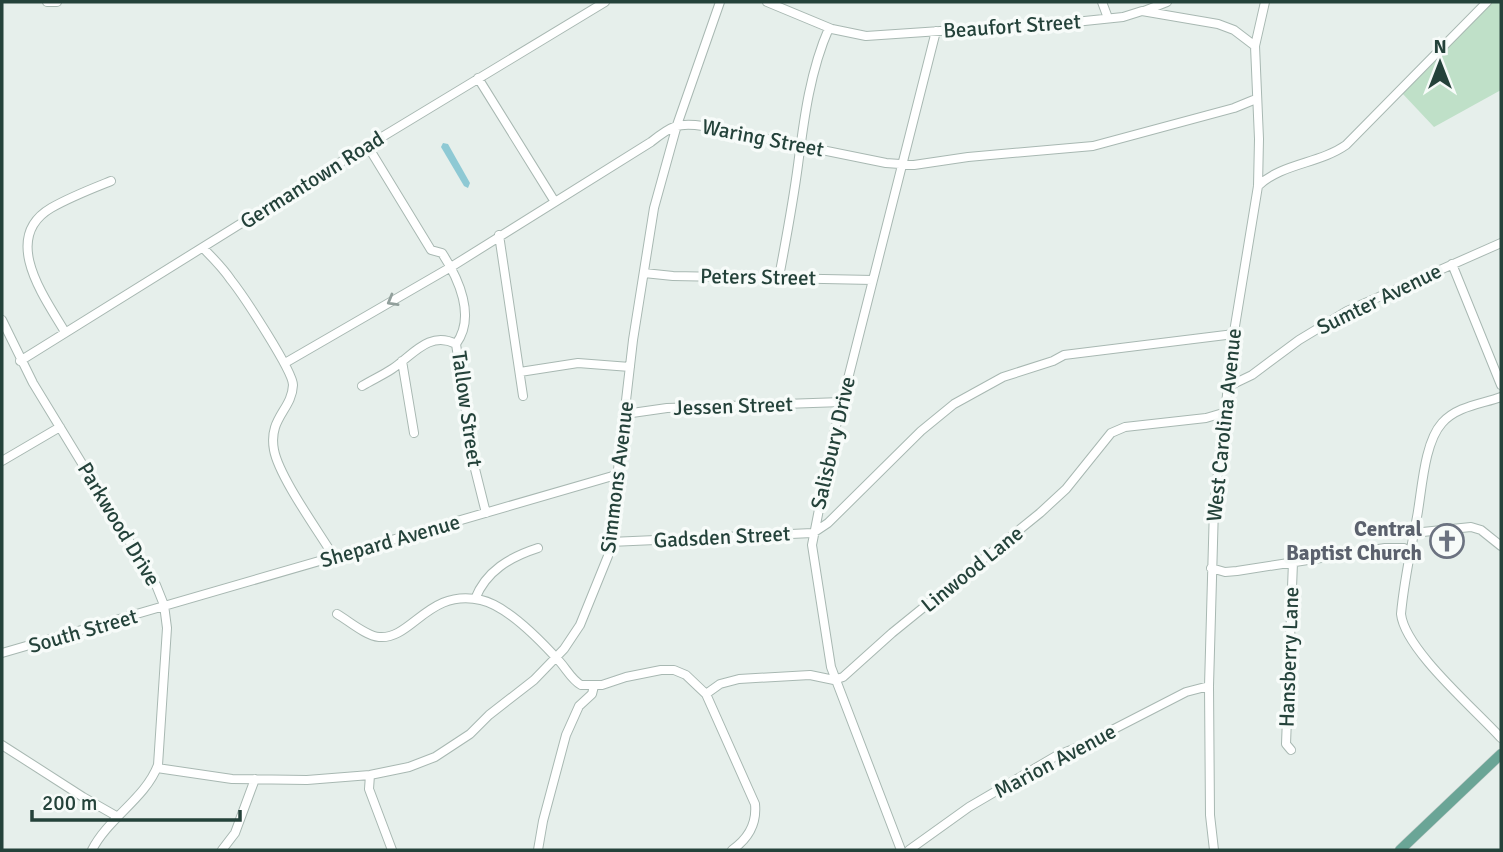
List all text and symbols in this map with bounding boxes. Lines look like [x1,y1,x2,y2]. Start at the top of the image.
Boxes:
street label: Beaufort Street [942,8,1082,44]
north arrow [1405,28,1475,98]
text: N [1433,35,1447,59]
street label: Waring Street [700,113,826,163]
street label: Germantown Road [235,125,389,235]
street label: Sumter Avenue [1312,258,1446,340]
street label: Peters Street [700,263,816,291]
one-way arrow [387,293,399,306]
street label: West Carolina Avenue [1201,327,1247,523]
street label: Tallow Street [446,349,488,469]
street label: Salisbury Drive [805,374,861,512]
street label: Jessen Street [673,391,793,421]
street label: Simmons Avenue [595,400,639,554]
street label: Parkwood Drive [72,457,166,591]
street label: Shepard Avenue [317,509,463,573]
place label: Central Baptist Church [1286,516,1422,566]
street label: Gadsden Street [653,520,791,554]
street label: Linwood Lane [916,520,1028,618]
church icon: Central Baptist Church [1428,522,1466,560]
street label: Hansberry Lane [1274,586,1304,728]
street label: South Street [25,603,141,659]
street label: Marion Avenue [990,718,1120,804]
scale bar [32,778,240,822]
text: 200 m [42,790,97,816]

